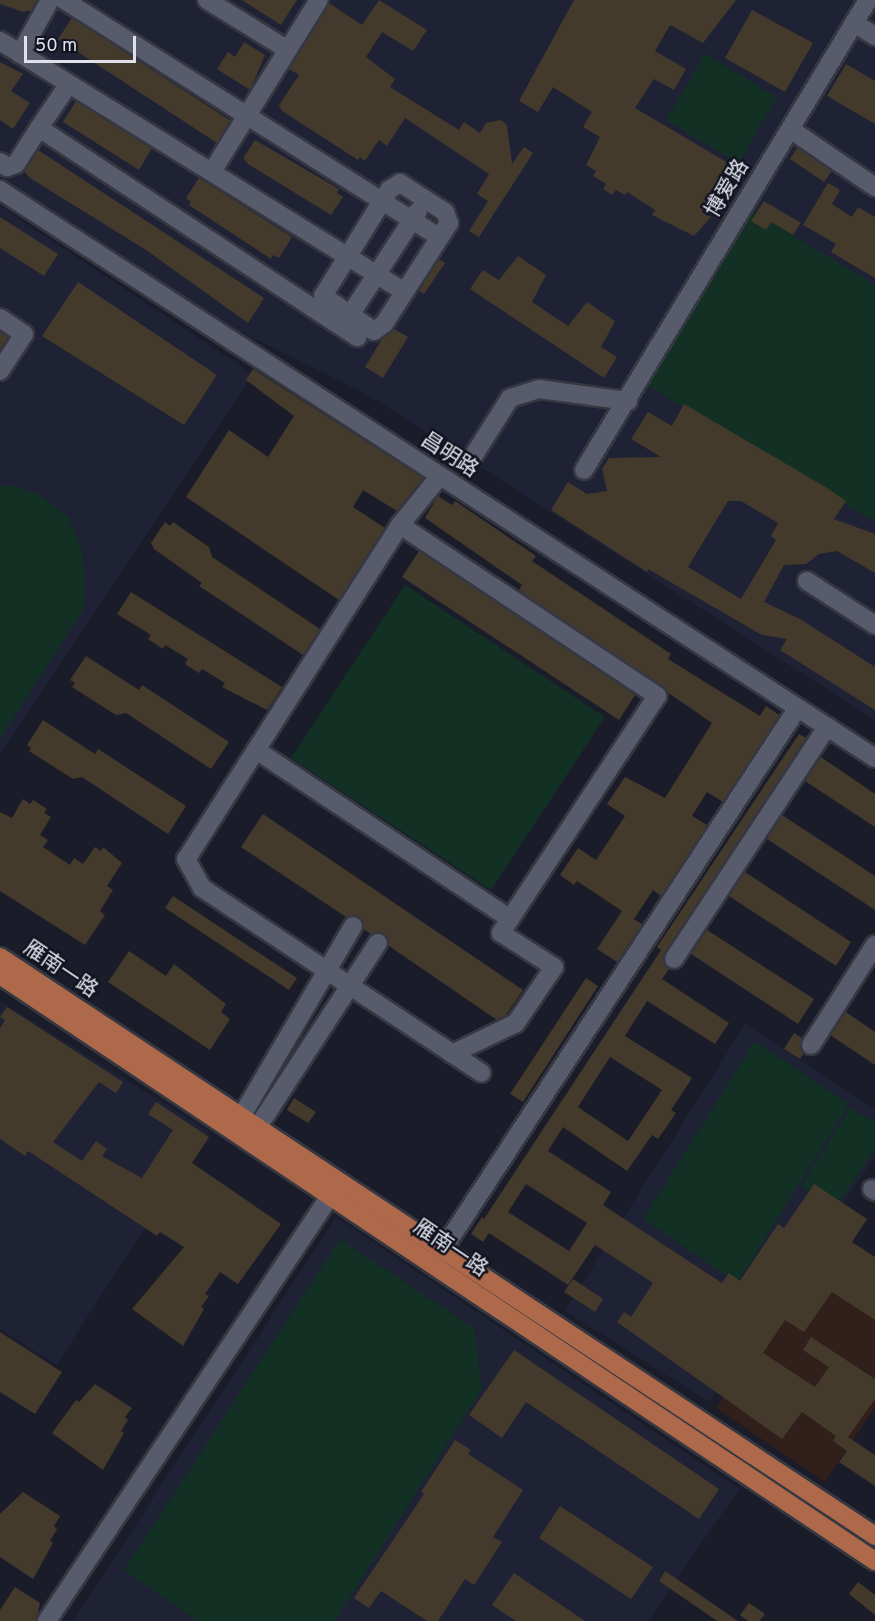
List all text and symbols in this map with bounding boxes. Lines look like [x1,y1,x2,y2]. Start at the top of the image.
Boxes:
scale bar [27,24,140,62]
text: 50 m [35,35,77,58]
street label: 博爱路 [701,156,755,222]
street label: 昌明路 [416,428,482,484]
street label: 雁南一路 [18,936,102,1004]
street label: 雁南一路 [408,1215,492,1283]

